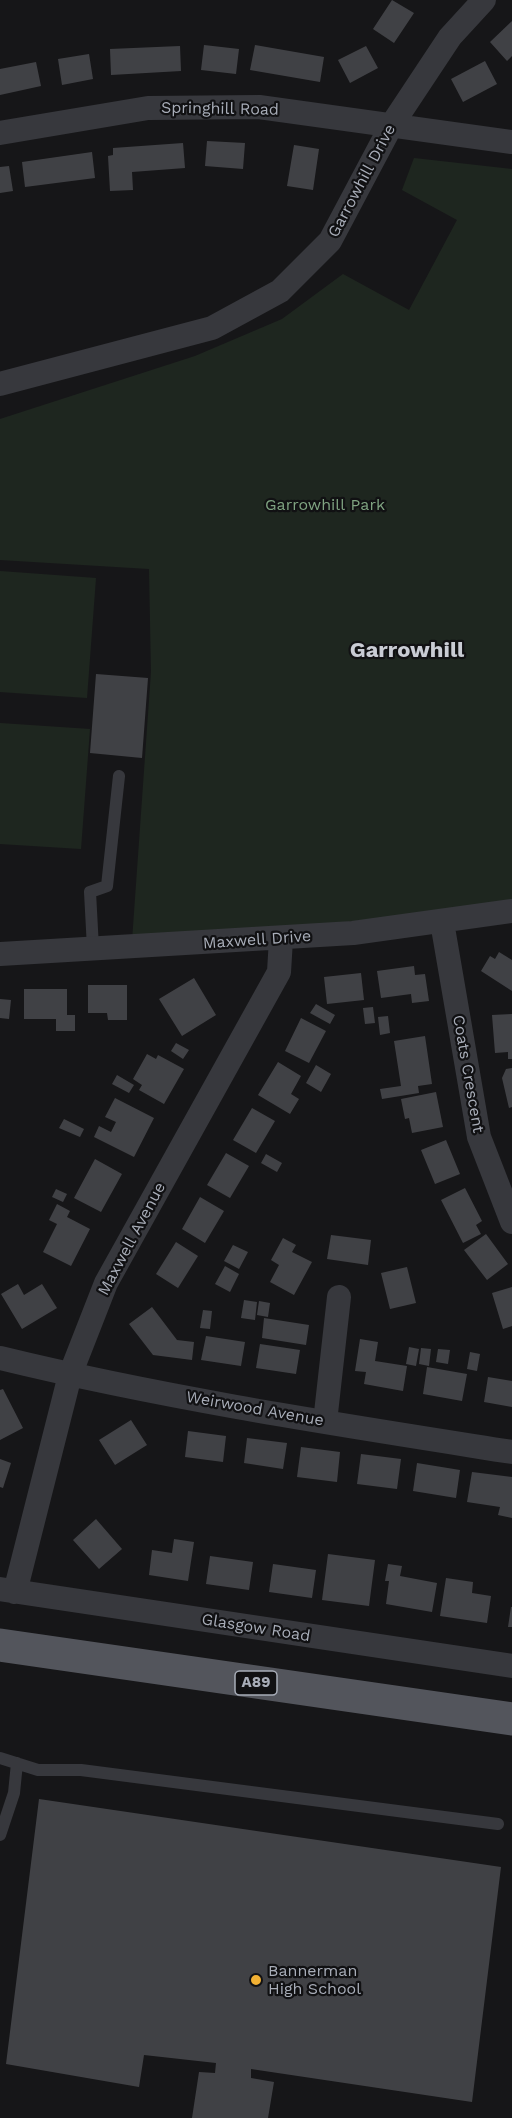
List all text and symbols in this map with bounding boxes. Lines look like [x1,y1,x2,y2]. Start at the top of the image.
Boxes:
street label: Springhill Road [161,98,279,120]
street label: Garrowhill Drive [324,121,400,241]
park label: Garrowhill Park [265,495,385,515]
district label: Garrowhill [350,638,464,664]
street label: Maxwell Drive [202,927,312,953]
street label: Coats Crescent [448,1013,488,1135]
street label: Maxwell Avenue [94,1179,170,1299]
street label: Weirwood Avenue [185,1387,325,1431]
street label: Glasgow Road [200,1610,312,1646]
road number: A89 [235,1671,277,1695]
place label: Bannerman High School [268,1961,361,1999]
marker: Bannerman High School [249,1973,263,1987]

